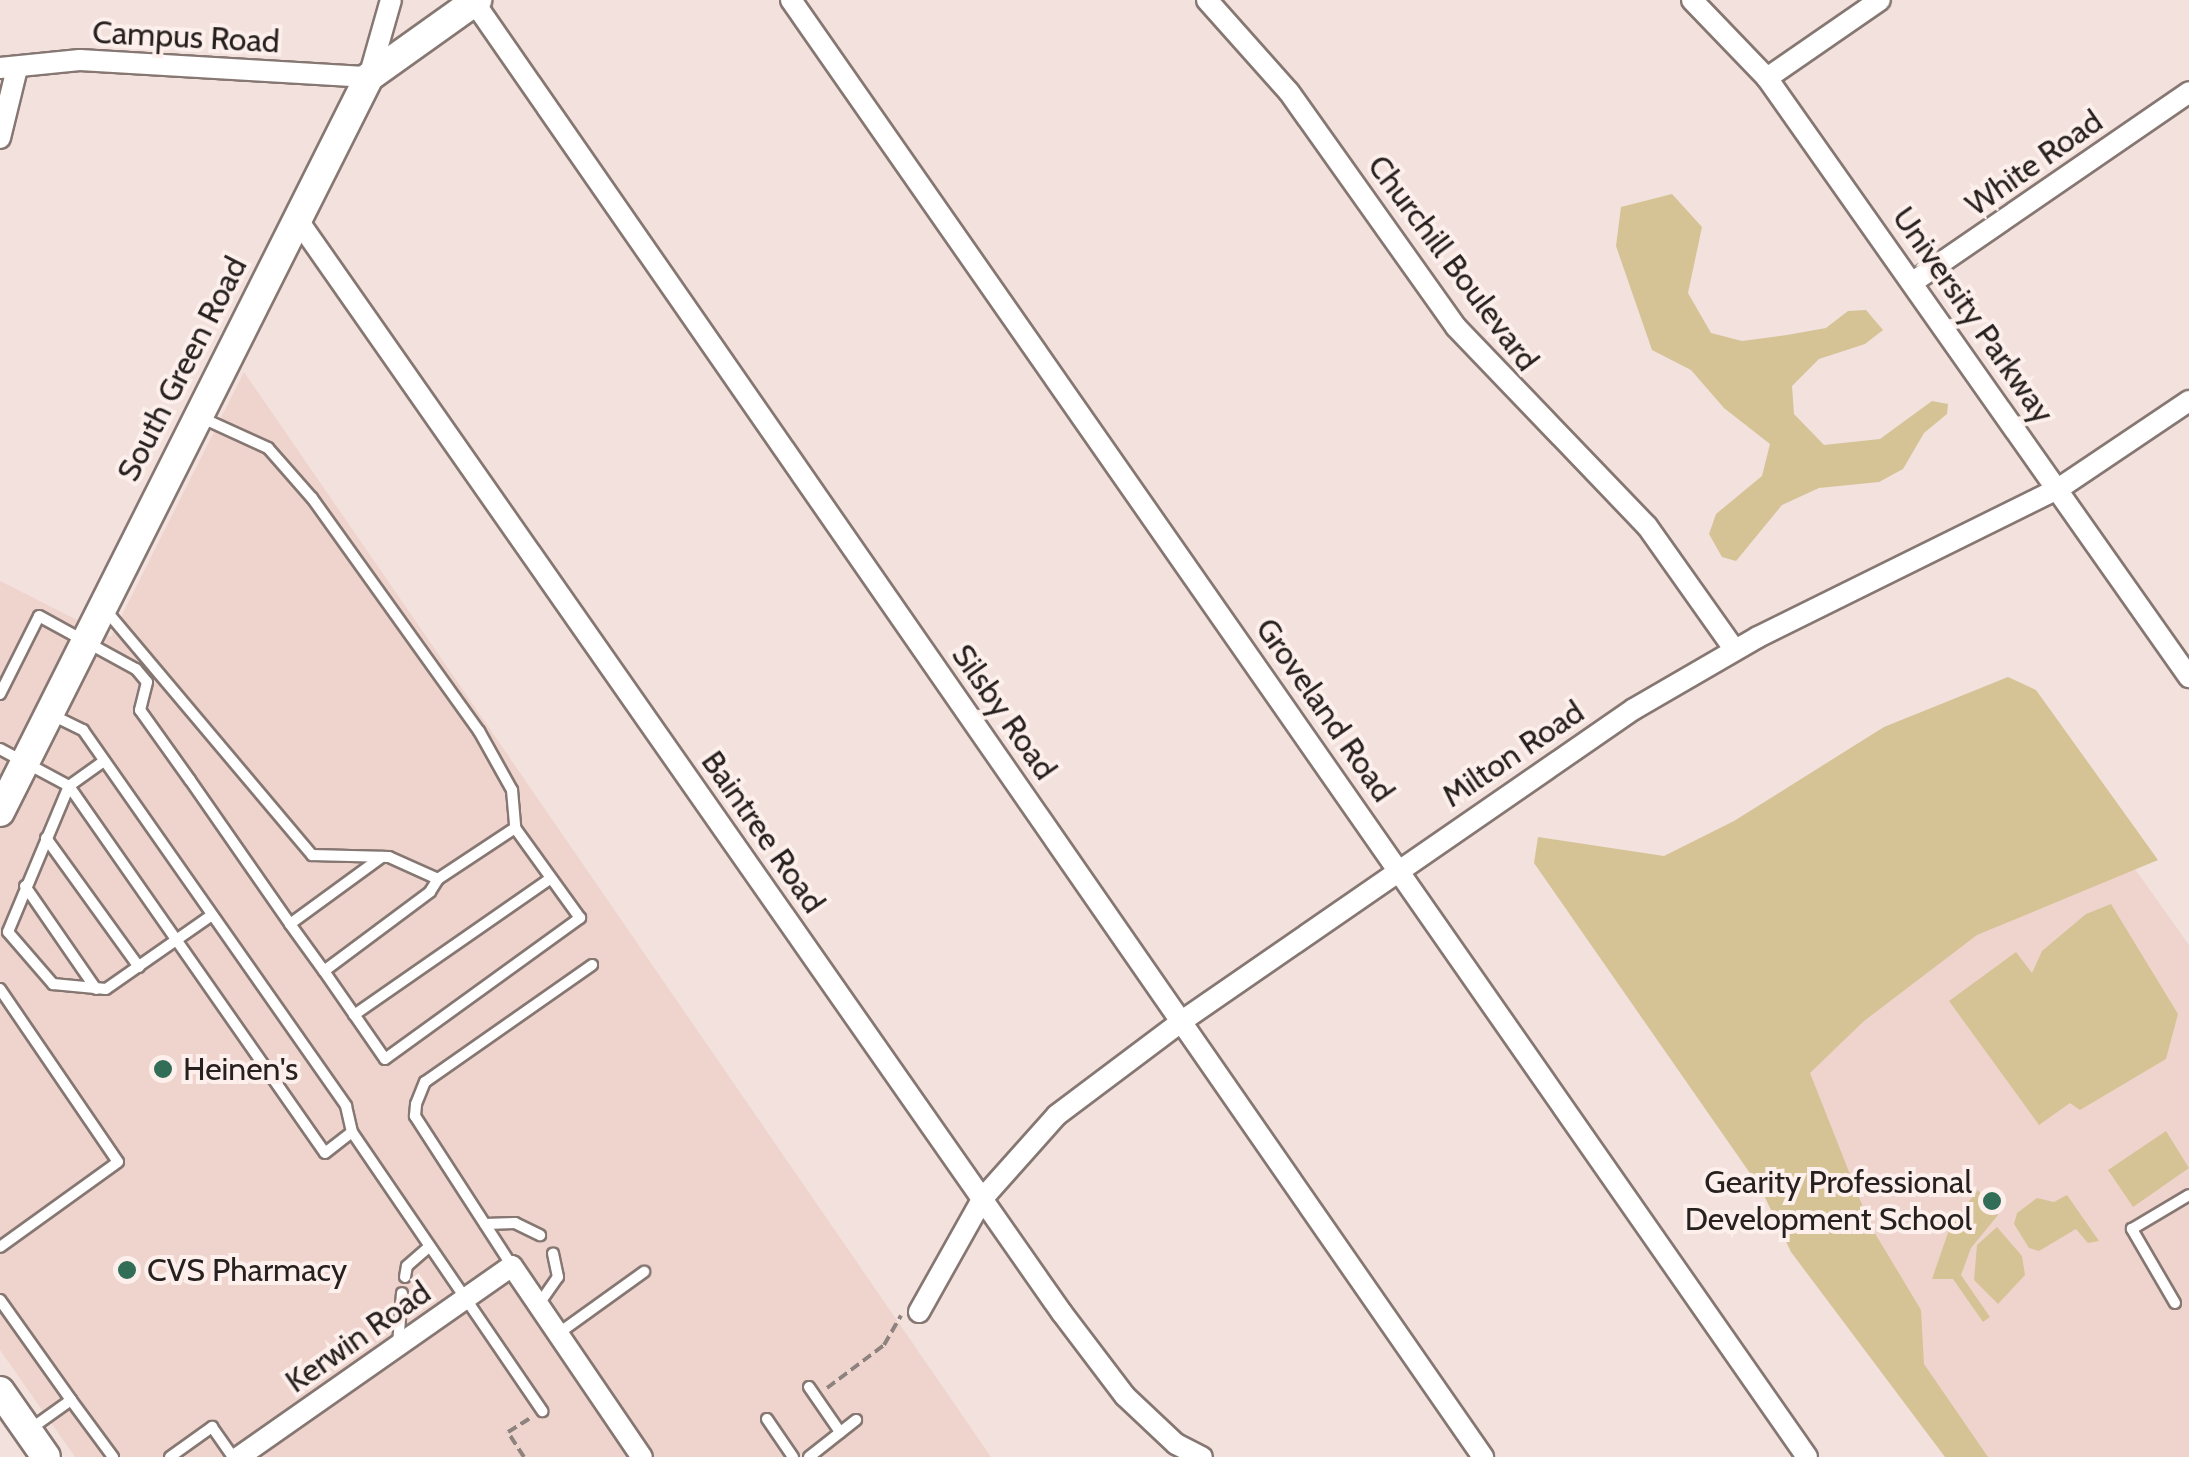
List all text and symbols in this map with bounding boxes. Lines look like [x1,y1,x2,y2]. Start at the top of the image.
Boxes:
street label: Campus Road [91,13,281,61]
street label: White Road [1958,102,2110,224]
street label: Churchill Boulevard [1359,148,1547,378]
street label: University Parkway [1884,200,2062,430]
street label: South Green Road [109,250,255,488]
street label: Groveland Road [1248,611,1402,809]
street label: Silsby Road [943,637,1065,787]
street label: Milton Road [1435,693,1591,815]
street label: Baintree Road [693,744,833,920]
place label: Heinen's [183,1050,298,1088]
marker: Heinen's [152,1058,174,1080]
place label: Gearity Professional Development School [1685,1164,1972,1239]
marker: Gearity Professional Development School [1981,1190,2003,1212]
place label: CVS Pharmacy [147,1251,347,1289]
marker: CVS Pharmacy [116,1259,138,1281]
street label: Kerwin Road [278,1273,438,1401]

